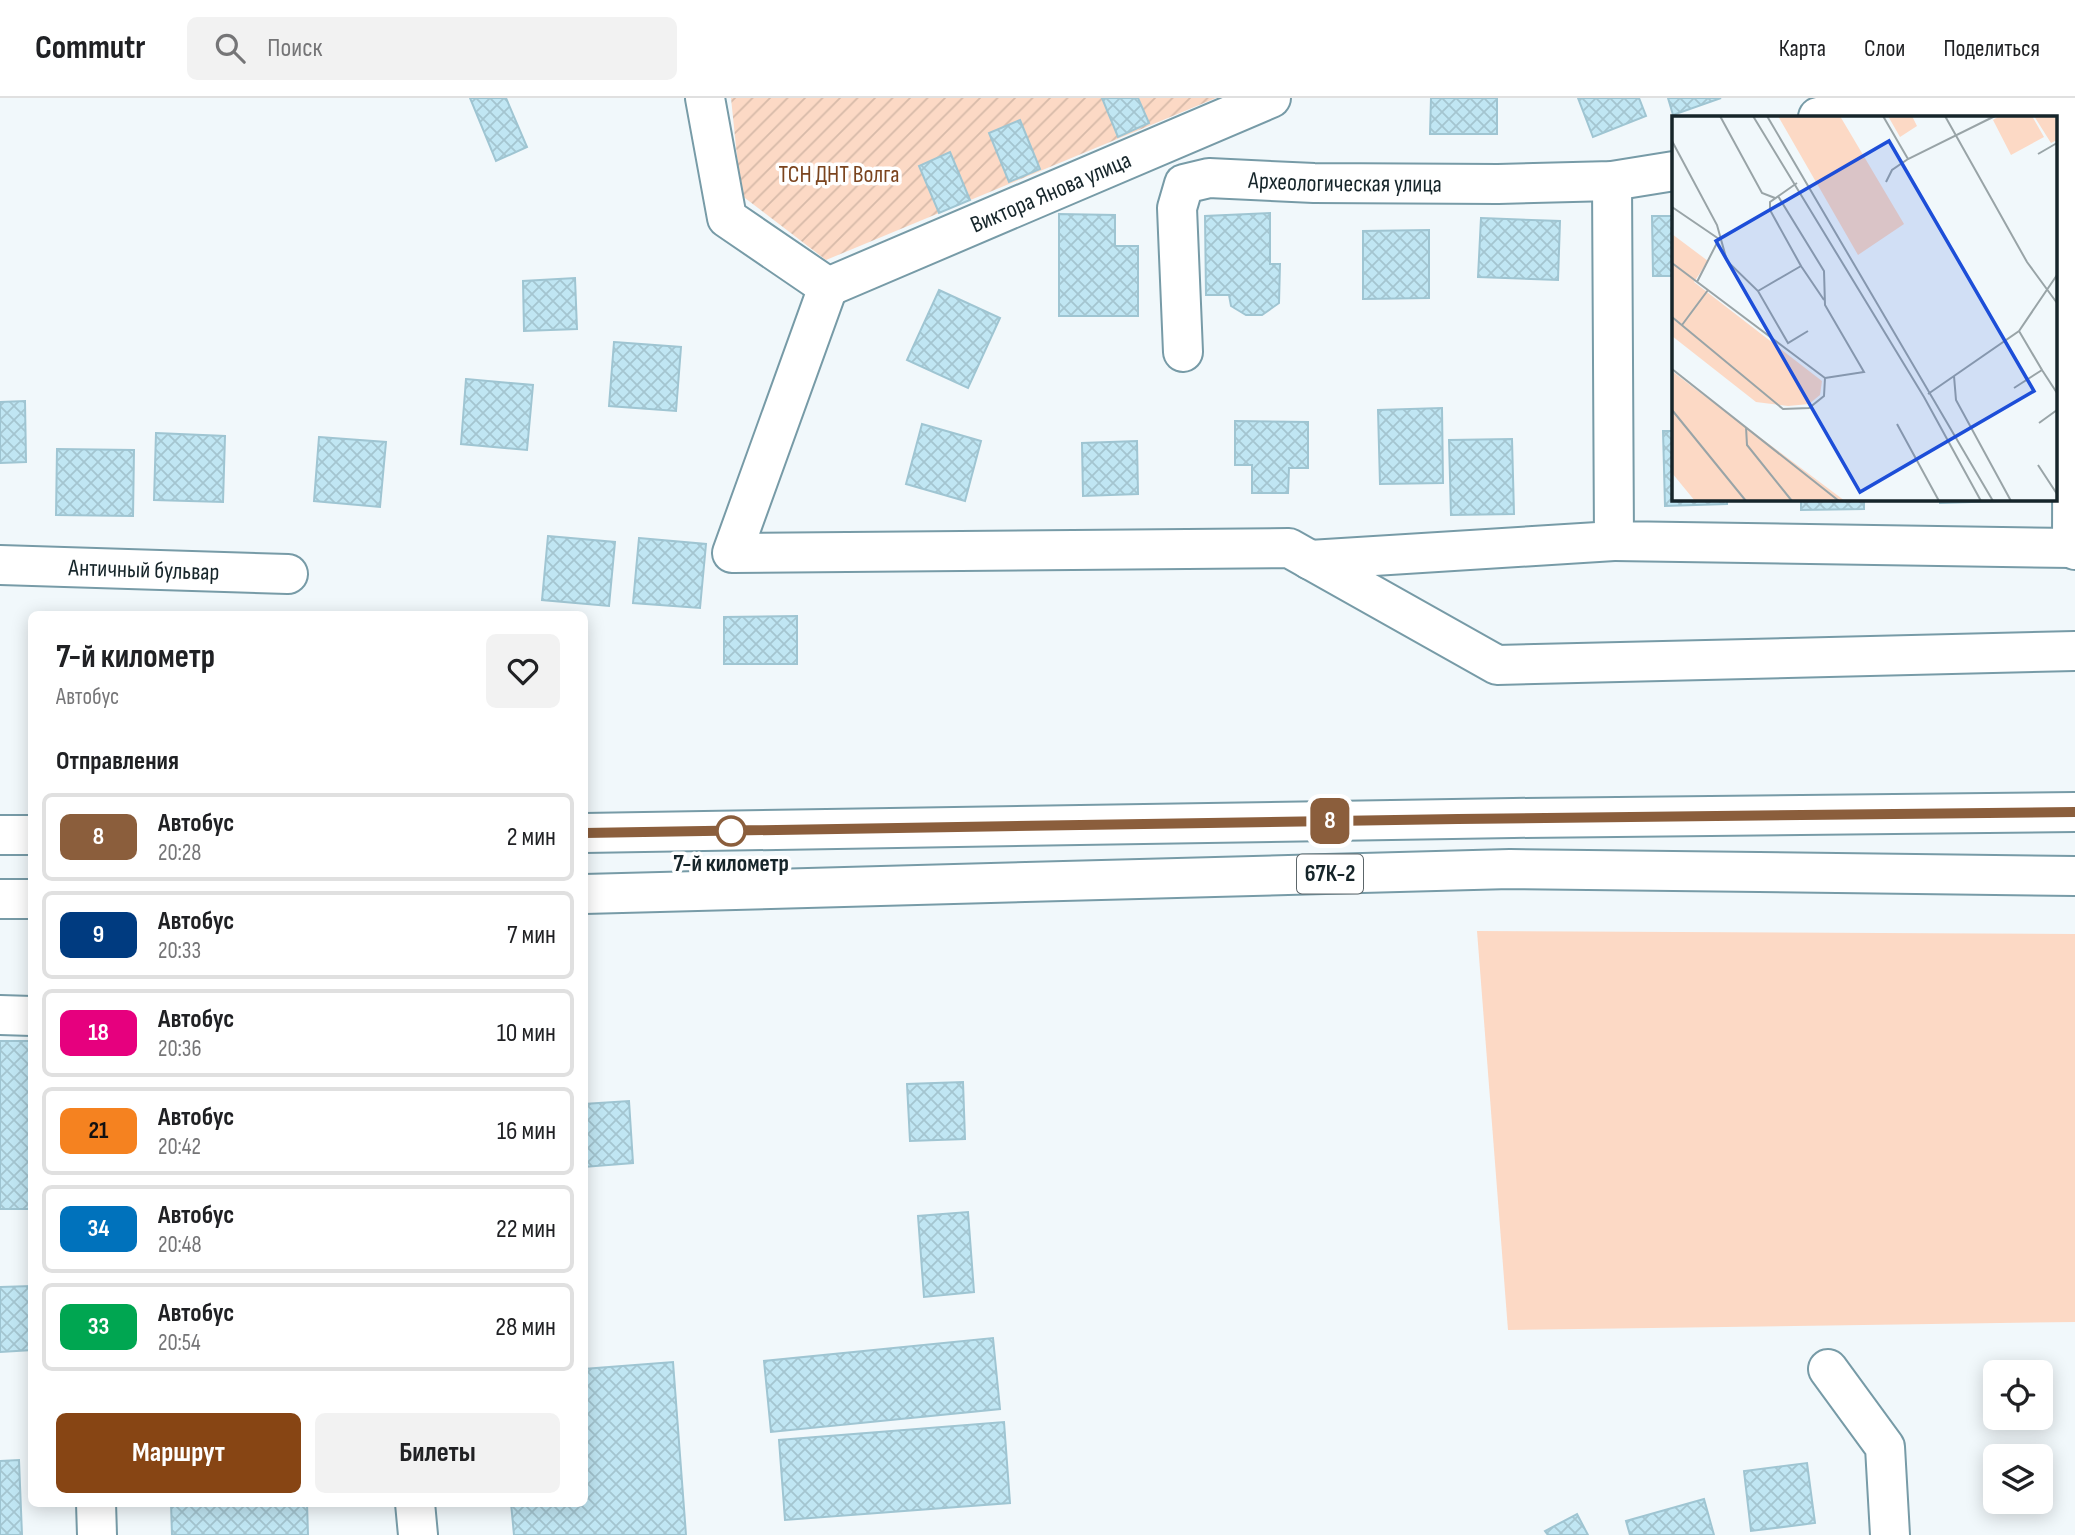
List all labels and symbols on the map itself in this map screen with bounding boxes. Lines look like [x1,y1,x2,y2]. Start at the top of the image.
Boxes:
inset map [1672,116,2058,500]
street label: Виктора Янова улица [966,145,1135,239]
park label: ТСН ДНТ Волга [778,160,900,189]
street label: Археологическая улица [1247,165,1442,198]
street label: Античный бульвар [67,553,220,586]
line badge: 8 [1307,798,1353,844]
marker: 7-й километр [716,816,746,846]
place label: 7-й километр [673,849,789,878]
road number: 67К-2 [1297,854,1363,894]

